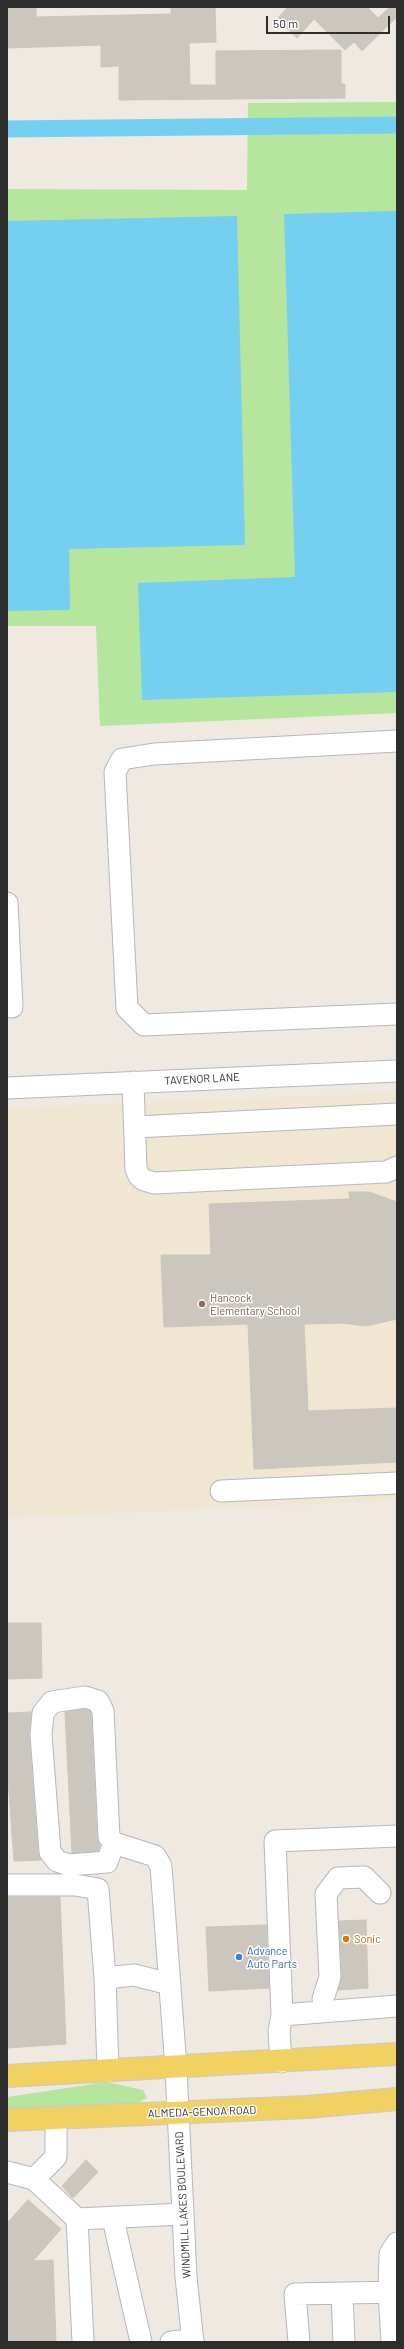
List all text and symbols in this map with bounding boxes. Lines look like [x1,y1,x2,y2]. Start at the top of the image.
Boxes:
scale bar [268,8,392,34]
text: 50 m [273,16,298,30]
street label: TAVENOR LANE [164,1070,240,1088]
place label: Hancock Elementary School [210,1291,300,1317]
marker: Hancock Elementary School [197,1299,207,1309]
place label: Sonic [354,1932,381,1946]
marker: Sonic [341,1934,351,1944]
place label: Advance Auto Parts [247,1944,297,1970]
marker: Advance Auto Parts [234,1952,244,1962]
street label: ALMEDA-GENOA ROAD [148,2104,256,2120]
street label: WINDMILL LAKES BOULEVARD [173,2131,193,2279]

